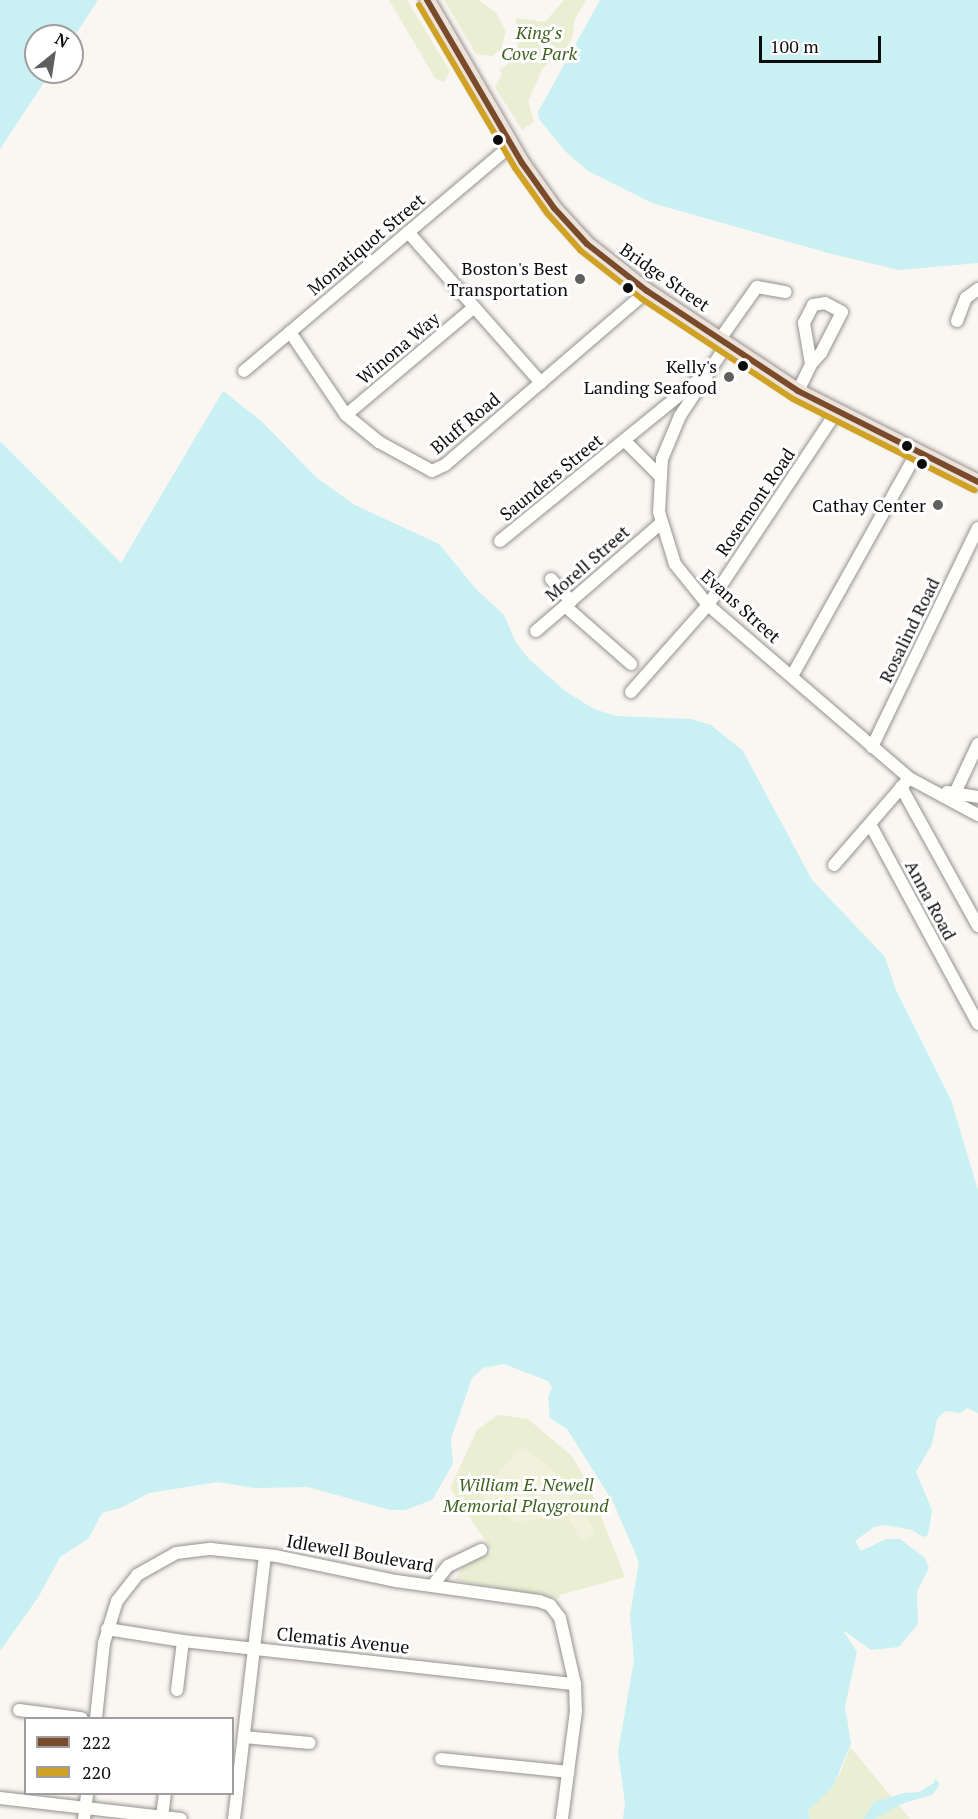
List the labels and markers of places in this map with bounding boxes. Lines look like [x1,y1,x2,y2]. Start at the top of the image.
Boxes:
unlabelled marker [492,134,504,146]
place label: Boston's Best Transportation [447,258,568,300]
marker: Boston's Best Transportation [573,272,587,286]
unlabelled marker [622,282,634,294]
place label: Kelly's Landing Seafood [584,356,717,398]
unlabelled marker [737,360,749,372]
marker: Kelly's Landing Seafood [722,370,736,384]
unlabelled marker [901,440,913,452]
unlabelled marker [916,458,928,470]
place label: Cathay Center [812,494,926,516]
marker: Cathay Center [931,498,945,512]

